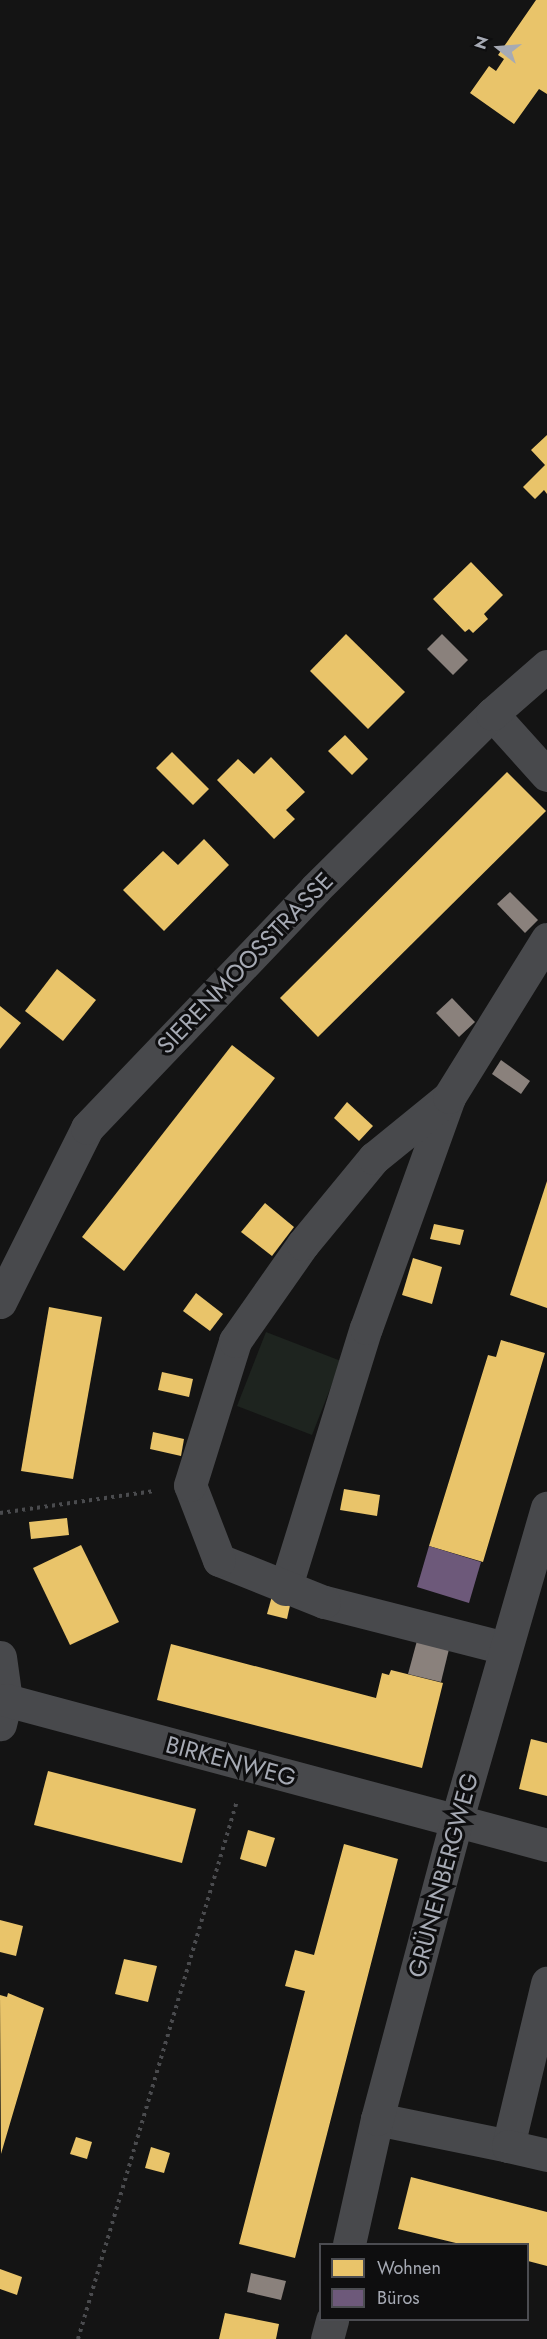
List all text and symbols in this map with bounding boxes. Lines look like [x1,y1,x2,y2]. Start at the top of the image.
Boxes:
north arrow [469,18,529,78]
text: N [468,33,494,52]
street label: SIERENMOOSSTRASSE [151,866,339,1060]
street label: BIRKENWEG [163,1730,299,1792]
street label: GRÜNENBERGWEG [402,1769,484,1981]
legend [319,2243,529,2321]
text: Wohnen [377,2255,441,2281]
text: Büros [377,2285,419,2311]

